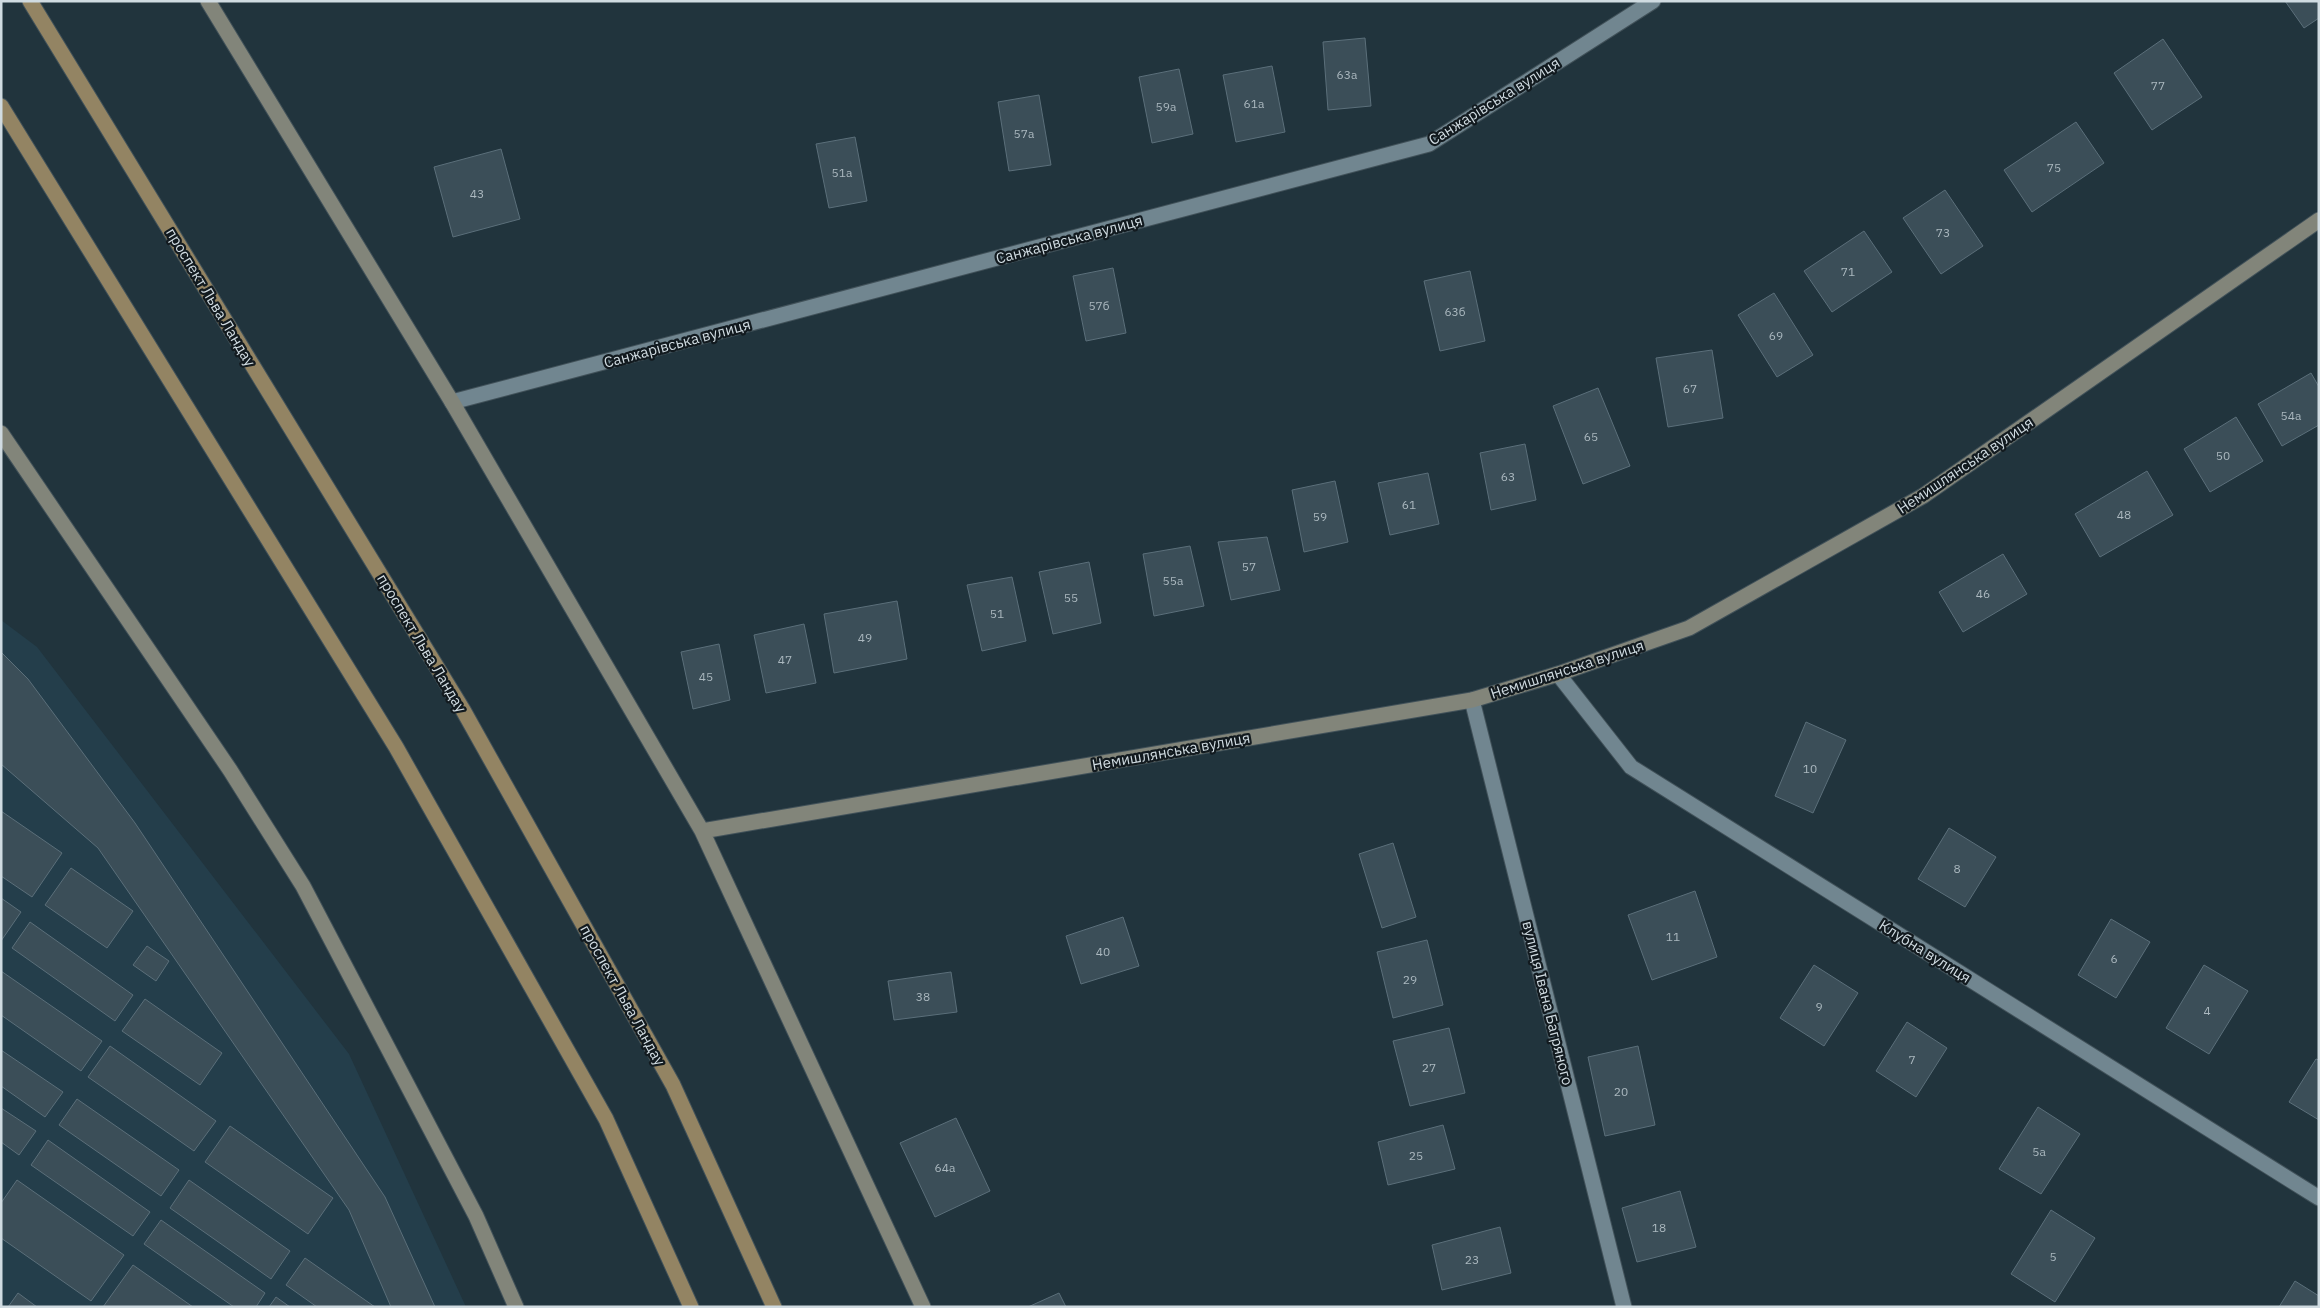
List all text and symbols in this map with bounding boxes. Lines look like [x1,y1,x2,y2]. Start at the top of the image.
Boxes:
street label: Санжарівська вулиця [1425,53,1563,149]
house number: 63а [1337,67,1358,82]
house number: 77 [2151,78,2165,93]
house number: 61а [1244,96,1265,111]
house number: 59а [1156,99,1177,114]
house number: 57а [1014,126,1035,141]
house number: 75 [2047,160,2061,175]
house number: 51а [832,165,853,180]
house number: 43 [470,186,484,201]
street label: Санжарівська вулиця [994,210,1144,268]
street label: проспект Льва Ландау [162,224,260,370]
house number: 73 [1936,225,1950,240]
house number: 71 [1841,264,1855,279]
house number: 57б [1088,298,1110,313]
house number: 63б [1444,304,1466,319]
street label: Санжарівська вулиця [602,314,752,372]
house number: 69 [1769,328,1783,343]
house number: 67 [1683,381,1697,396]
house number: 54а [2281,408,2302,423]
street label: Немишлянська вулиця [1893,412,2037,518]
house number: 65 [1584,429,1598,444]
house number: 50 [2216,448,2230,463]
house number: 63 [1501,469,1515,484]
house number: 61 [1402,497,1416,512]
house number: 48 [2117,507,2131,522]
house number: 59 [1313,509,1327,524]
house number: 57 [1242,559,1256,574]
street label: проспект Льва Ландау [373,570,471,716]
house number: 55а [1163,573,1184,588]
house number: 46 [1976,586,1990,601]
house number: 55 [1064,590,1078,605]
house number: 51 [990,606,1004,621]
house number: 49 [858,630,872,645]
street label: Немишлянська вулиця [1488,635,1646,703]
house number: 47 [778,652,792,667]
house number: 45 [699,669,713,684]
street label: Немишлянська вулиця [1090,728,1252,774]
house number: 10 [1803,761,1817,776]
house number: 8 [1953,861,1961,876]
street label: Клубна вулиця [1876,915,1974,987]
street label: вулиця Івана Багряного [1518,919,1578,1087]
street label: проспект Льва Ландау [576,921,670,1069]
house number: 11 [1666,929,1680,944]
house number: 40 [1096,944,1110,959]
house number: 6 [2110,951,2118,966]
house number: 29 [1403,972,1417,987]
house number: 38 [916,989,930,1004]
house number: 9 [1815,999,1823,1014]
house number: 4 [2203,1003,2211,1018]
house number: 7 [1908,1052,1916,1067]
house number: 27 [1422,1060,1436,1075]
house number: 20 [1614,1084,1628,1099]
house number: 5а [2032,1144,2046,1159]
house number: 25 [1409,1148,1423,1163]
house number: 64а [935,1160,956,1175]
house number: 18 [1652,1220,1666,1235]
house number: 5 [2049,1249,2057,1264]
house number: 23 [1465,1252,1479,1267]

